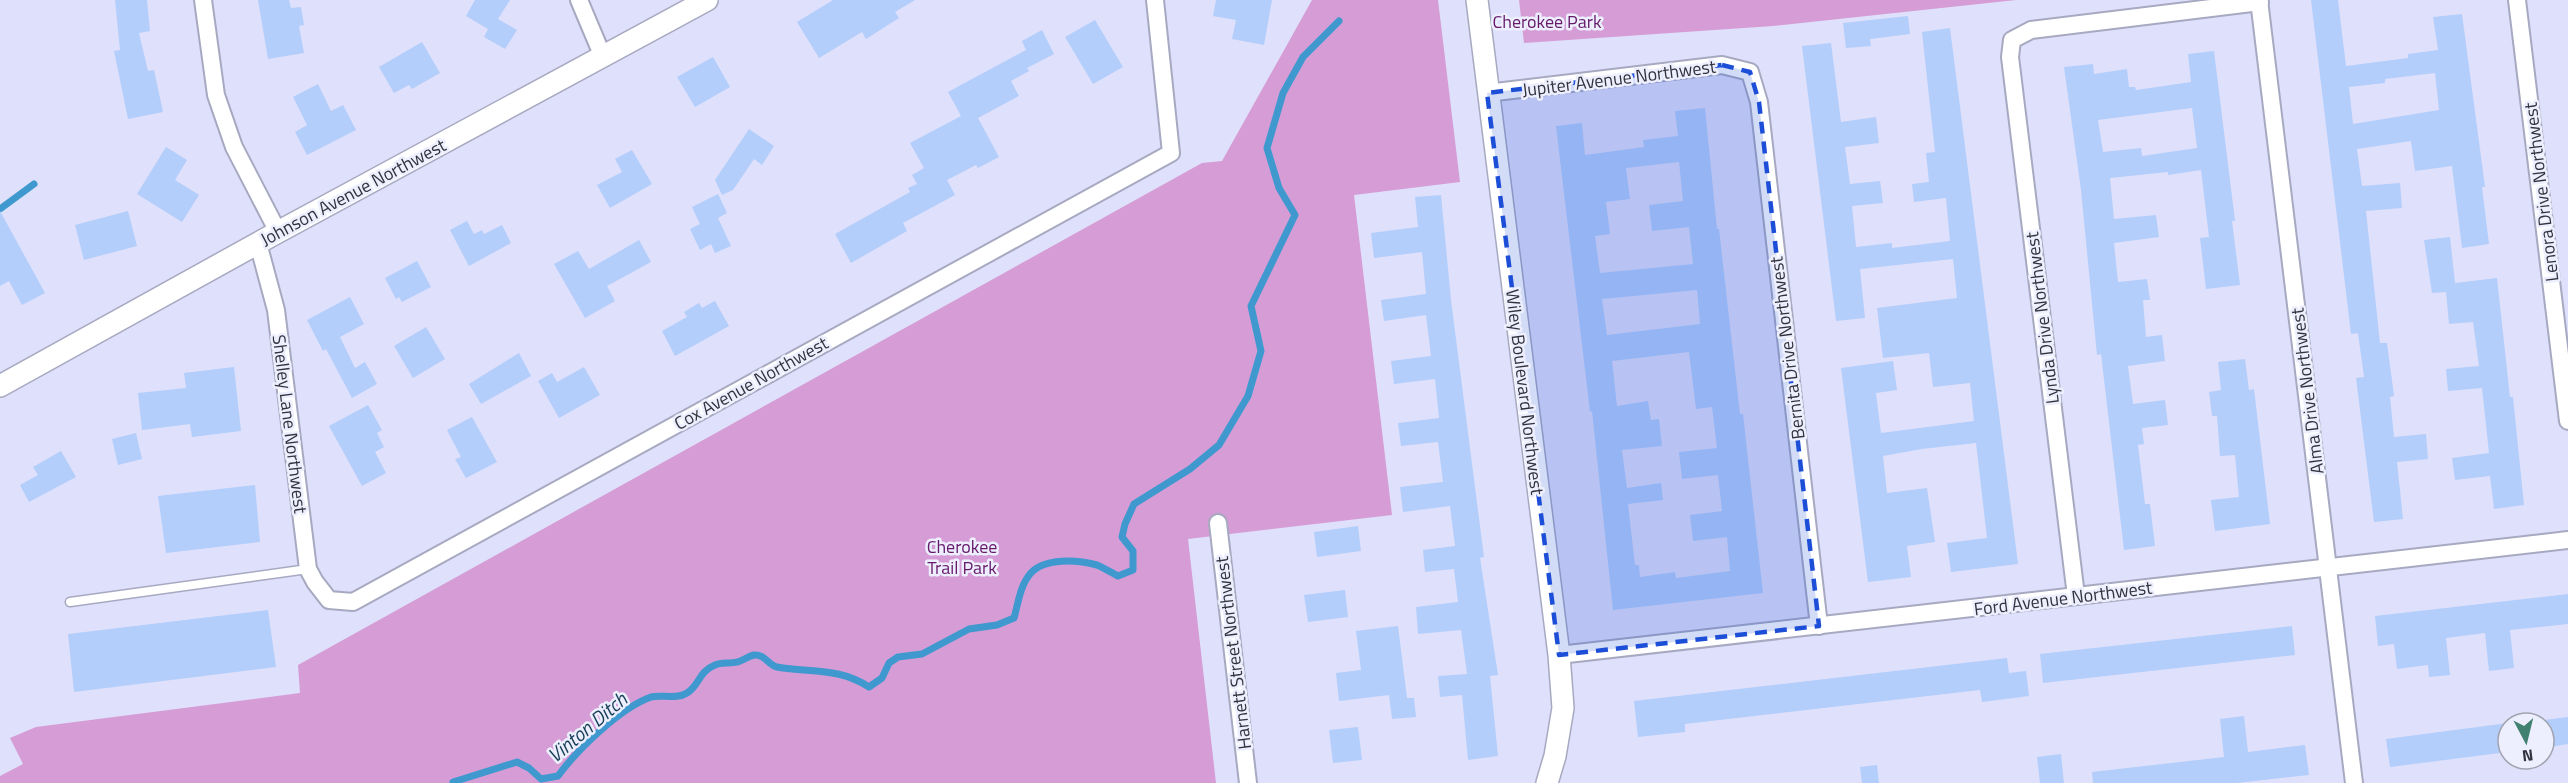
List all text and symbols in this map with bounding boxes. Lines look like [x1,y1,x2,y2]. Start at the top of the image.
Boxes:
park label: Cherokee Park [1492,8,1602,35]
street label: Jupiter Avenue Northwest [1521,53,1718,103]
street label: Lenora Drive Northwest [2517,100,2565,283]
street label: Johnson Avenue Northwest [255,131,451,252]
street label: Lynda Drive Northwest [2018,230,2066,406]
street label: Bernita Drive Northwest [1762,254,1812,441]
street label: Wiley Boulevard Northwest [1499,288,1551,497]
street label: Alma Drive Northwest [2283,306,2331,476]
street label: Cox Avenue Northwest [669,329,834,437]
street label: Shelley Lane Northwest [266,333,314,516]
park label: Cherokee Trail Park [927,533,997,581]
street label: Harnett Street Northwest [1208,554,1258,751]
street label: Ford Avenue Northwest [1972,574,2154,622]
water label: Vinton Ditch [540,684,635,770]
north arrow [2496,711,2556,771]
text: N [2521,743,2535,768]

